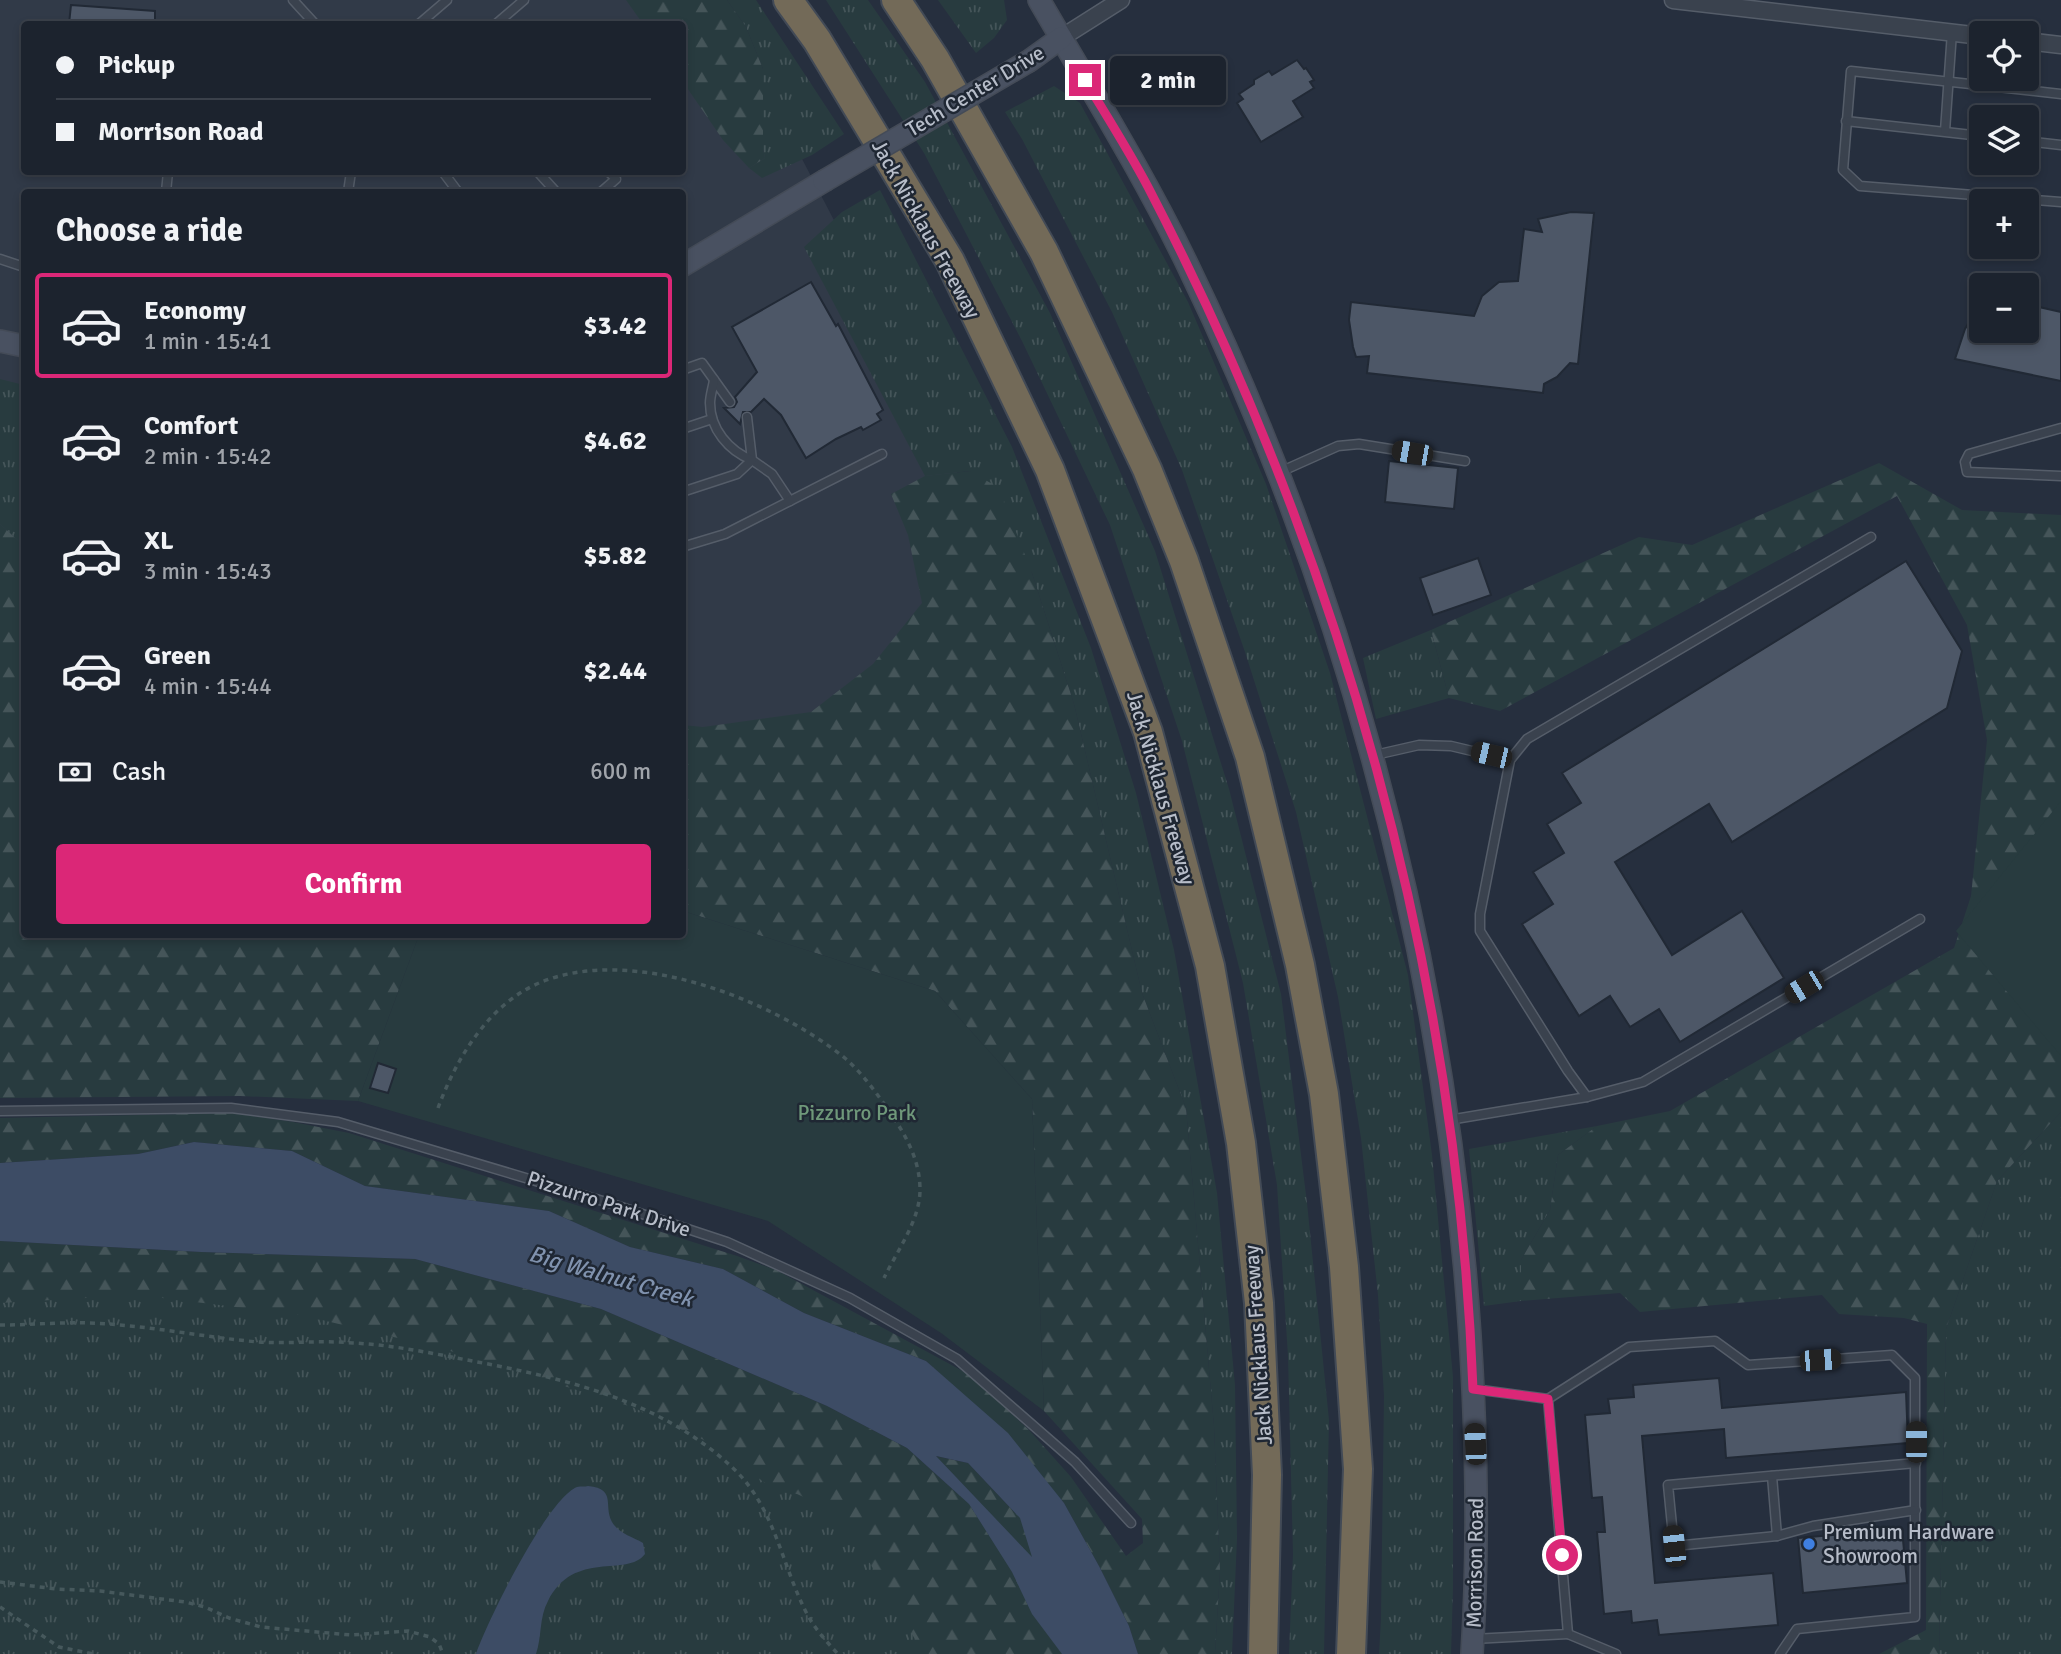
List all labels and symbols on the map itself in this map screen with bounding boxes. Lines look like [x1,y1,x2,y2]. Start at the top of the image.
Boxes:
street label: Tech Center Drive [901,40,1049,142]
callout: 2 min [1110,56,1225,104]
route end [1069,64,1101,96]
street label: Jack Nicklaus Freeway [866,135,986,323]
car [1390,439,1435,467]
street label: Jack Nicklaus Freeway [1121,688,1201,888]
car [1469,740,1514,770]
car [1781,967,1828,1007]
park label: Pizzurro Park [798,1100,917,1126]
street label: Pizzurro Park Drive [524,1165,694,1243]
water label: Big Walnut Creek [526,1239,699,1314]
street label: Jack Nicklaus Freeway [1238,1244,1278,1446]
car [1799,1348,1842,1372]
car [1906,1421,1927,1463]
car [1464,1422,1487,1466]
street label: Morrison Road [1461,1498,1489,1628]
place label: Premium Hardware Showroom [1823,1519,1995,1569]
car [1662,1524,1687,1568]
marker: Premium Hardware Showroom [1801,1536,1817,1552]
route start [1546,1539,1578,1571]

